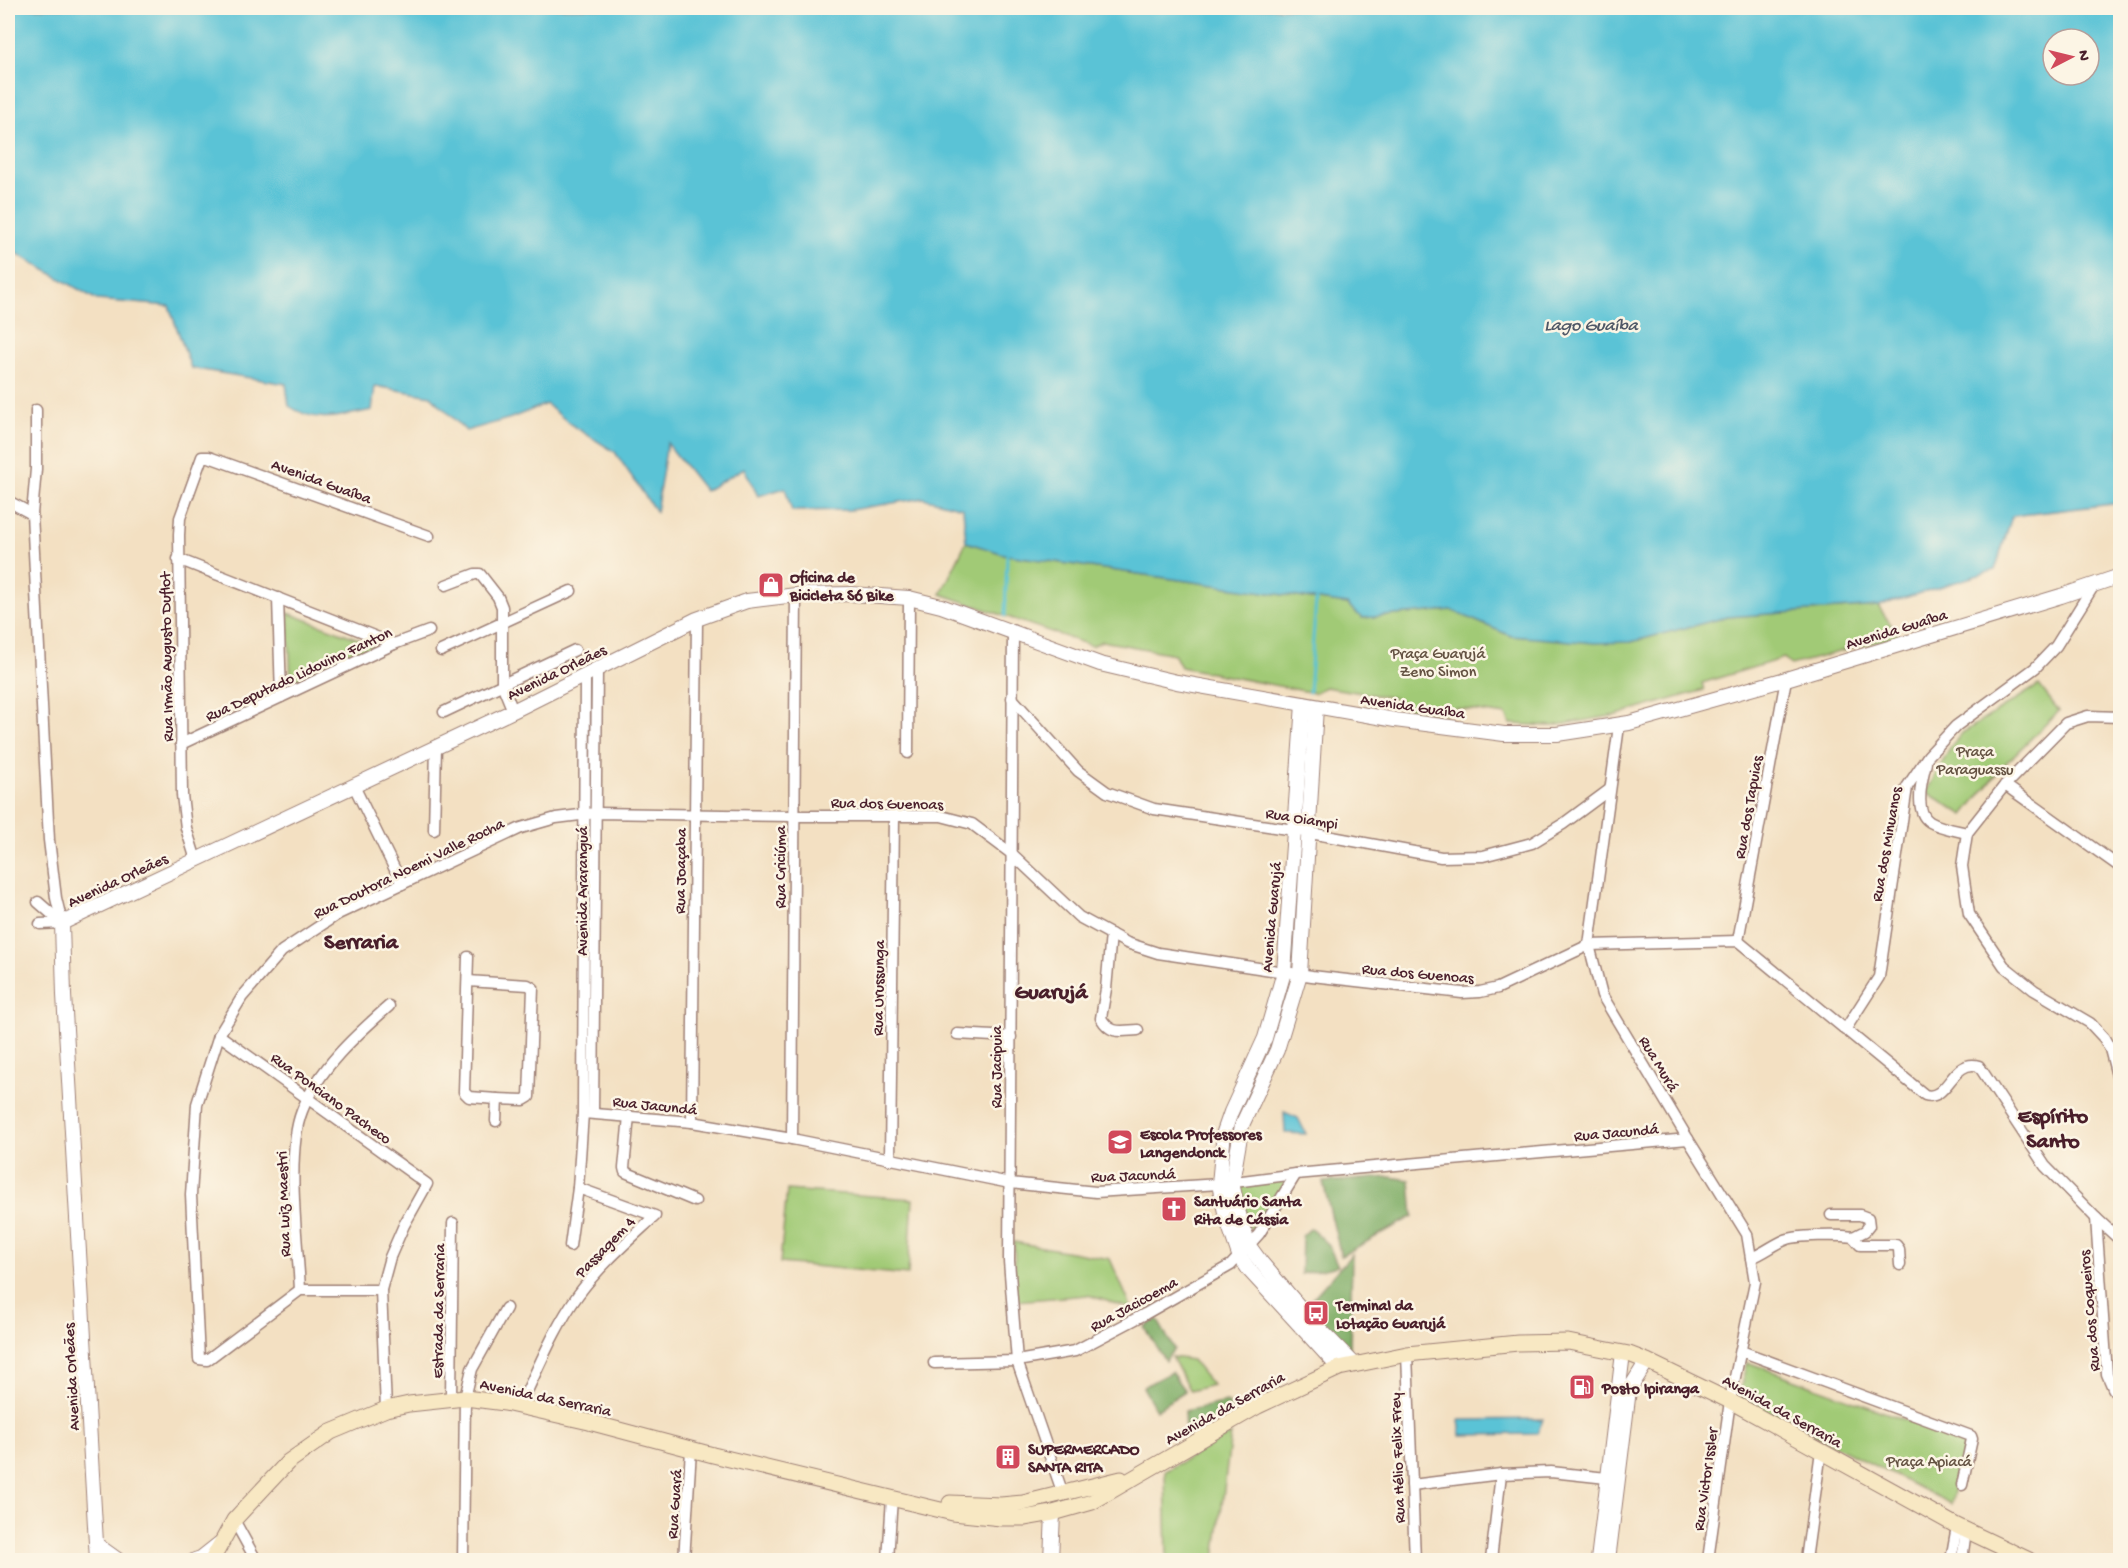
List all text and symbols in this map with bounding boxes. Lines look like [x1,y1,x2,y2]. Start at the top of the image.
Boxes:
north arrow [2041,27,2101,87]
text: N [2072,49,2093,62]
water label: Lago Guaíba [1544,316,1639,337]
street label: Avenida Guaíba [268,456,375,511]
place label: Oficina de Bicicleta Só Bike [789,569,894,607]
street label: Rua Irmão Augusto Duflot [157,570,179,742]
shop icon: Oficina de Bicicleta Só Bike [756,570,786,600]
street label: Avenida Guaíba [1844,607,1951,656]
street label: Rua Deputado Lidovino Fanton [203,624,396,728]
street label: Avenida Orleães [505,641,611,706]
park label: Praça Guarujá Zeno Simon [1390,646,1486,683]
street label: Avenida Guaíba [1359,692,1467,725]
park label: Praça Paraguassu [1935,744,2014,781]
street label: Rua dos Tapuias [1732,753,1769,861]
street label: Rua dos Minuanos [1869,785,1908,904]
street label: Rua dos Guenoas [831,795,944,816]
street label: Rua Oiampi [1264,805,1339,836]
street label: Rua Doutora Noemi Valle Rocha [311,815,509,925]
street label: Rua Criciúma [773,824,792,909]
street label: Avenida Araranguá [575,825,594,956]
street label: Rua Joaçaba [672,827,693,914]
street label: Avenida Orleães [66,850,172,914]
street label: Avenida Guarujá [1259,860,1288,973]
district label: Serraria [324,931,400,957]
street label: Rua Urussunga [870,939,891,1036]
street label: Rua dos Guenoas [1361,961,1476,990]
district label: Guarujá [1014,981,1089,1007]
street label: Rua Jacipuia [989,1025,1008,1108]
street label: Rua Murá [1633,1033,1682,1097]
street label: Rua Ponciano Pacheco [266,1050,394,1150]
street label: Rua Jacundá [612,1094,699,1121]
district label: Espírito Santo [2018,1105,2089,1156]
street label: Rua Jacundá [1573,1121,1660,1148]
place label: Escola Professores Langendonck [1140,1126,1263,1164]
school or university icon: Escola Professores Langendonck [1105,1127,1135,1157]
street label: Rua Luiz Maestri [274,1151,297,1257]
street label: Rua Jacundá [1090,1166,1177,1188]
church icon: Santuário Santa Rita de Cássia [1159,1194,1189,1224]
place label: Santuário Santa Rita de Cássia [1193,1194,1302,1231]
street label: Passagem 4 [572,1213,641,1284]
street label: Estrada da Serraria [430,1242,451,1379]
street label: Rua dos Coqueiros [2077,1248,2106,1372]
street label: Rua Jacicoema [1088,1274,1183,1338]
bus stop icon: Terminal da Lotação Guarujá [1301,1298,1331,1328]
place label: Terminal da Lotação Guarujá [1334,1298,1446,1335]
street label: Avenida Orleães [61,1321,86,1431]
street label: Avenida da Serraria [1163,1369,1290,1451]
fuel station icon: Posto Ipiranga [1567,1372,1597,1402]
street label: Avenida da Serraria [1718,1372,1845,1454]
street label: Avenida da Serraria [478,1376,614,1423]
place label: Posto Ipiranga [1601,1381,1700,1400]
street label: Rua Hélio Felix Frey [1388,1392,1411,1524]
street label: Rua Victor Issler [1691,1425,1724,1532]
building icon: SUPERMERCADO SANTA RITA [993,1442,1023,1472]
place label: SUPERMERCADO SANTA RITA [1028,1442,1140,1479]
park label: Praça Apiacá [1885,1454,1973,1473]
street label: Rua Guará [665,1468,688,1540]

